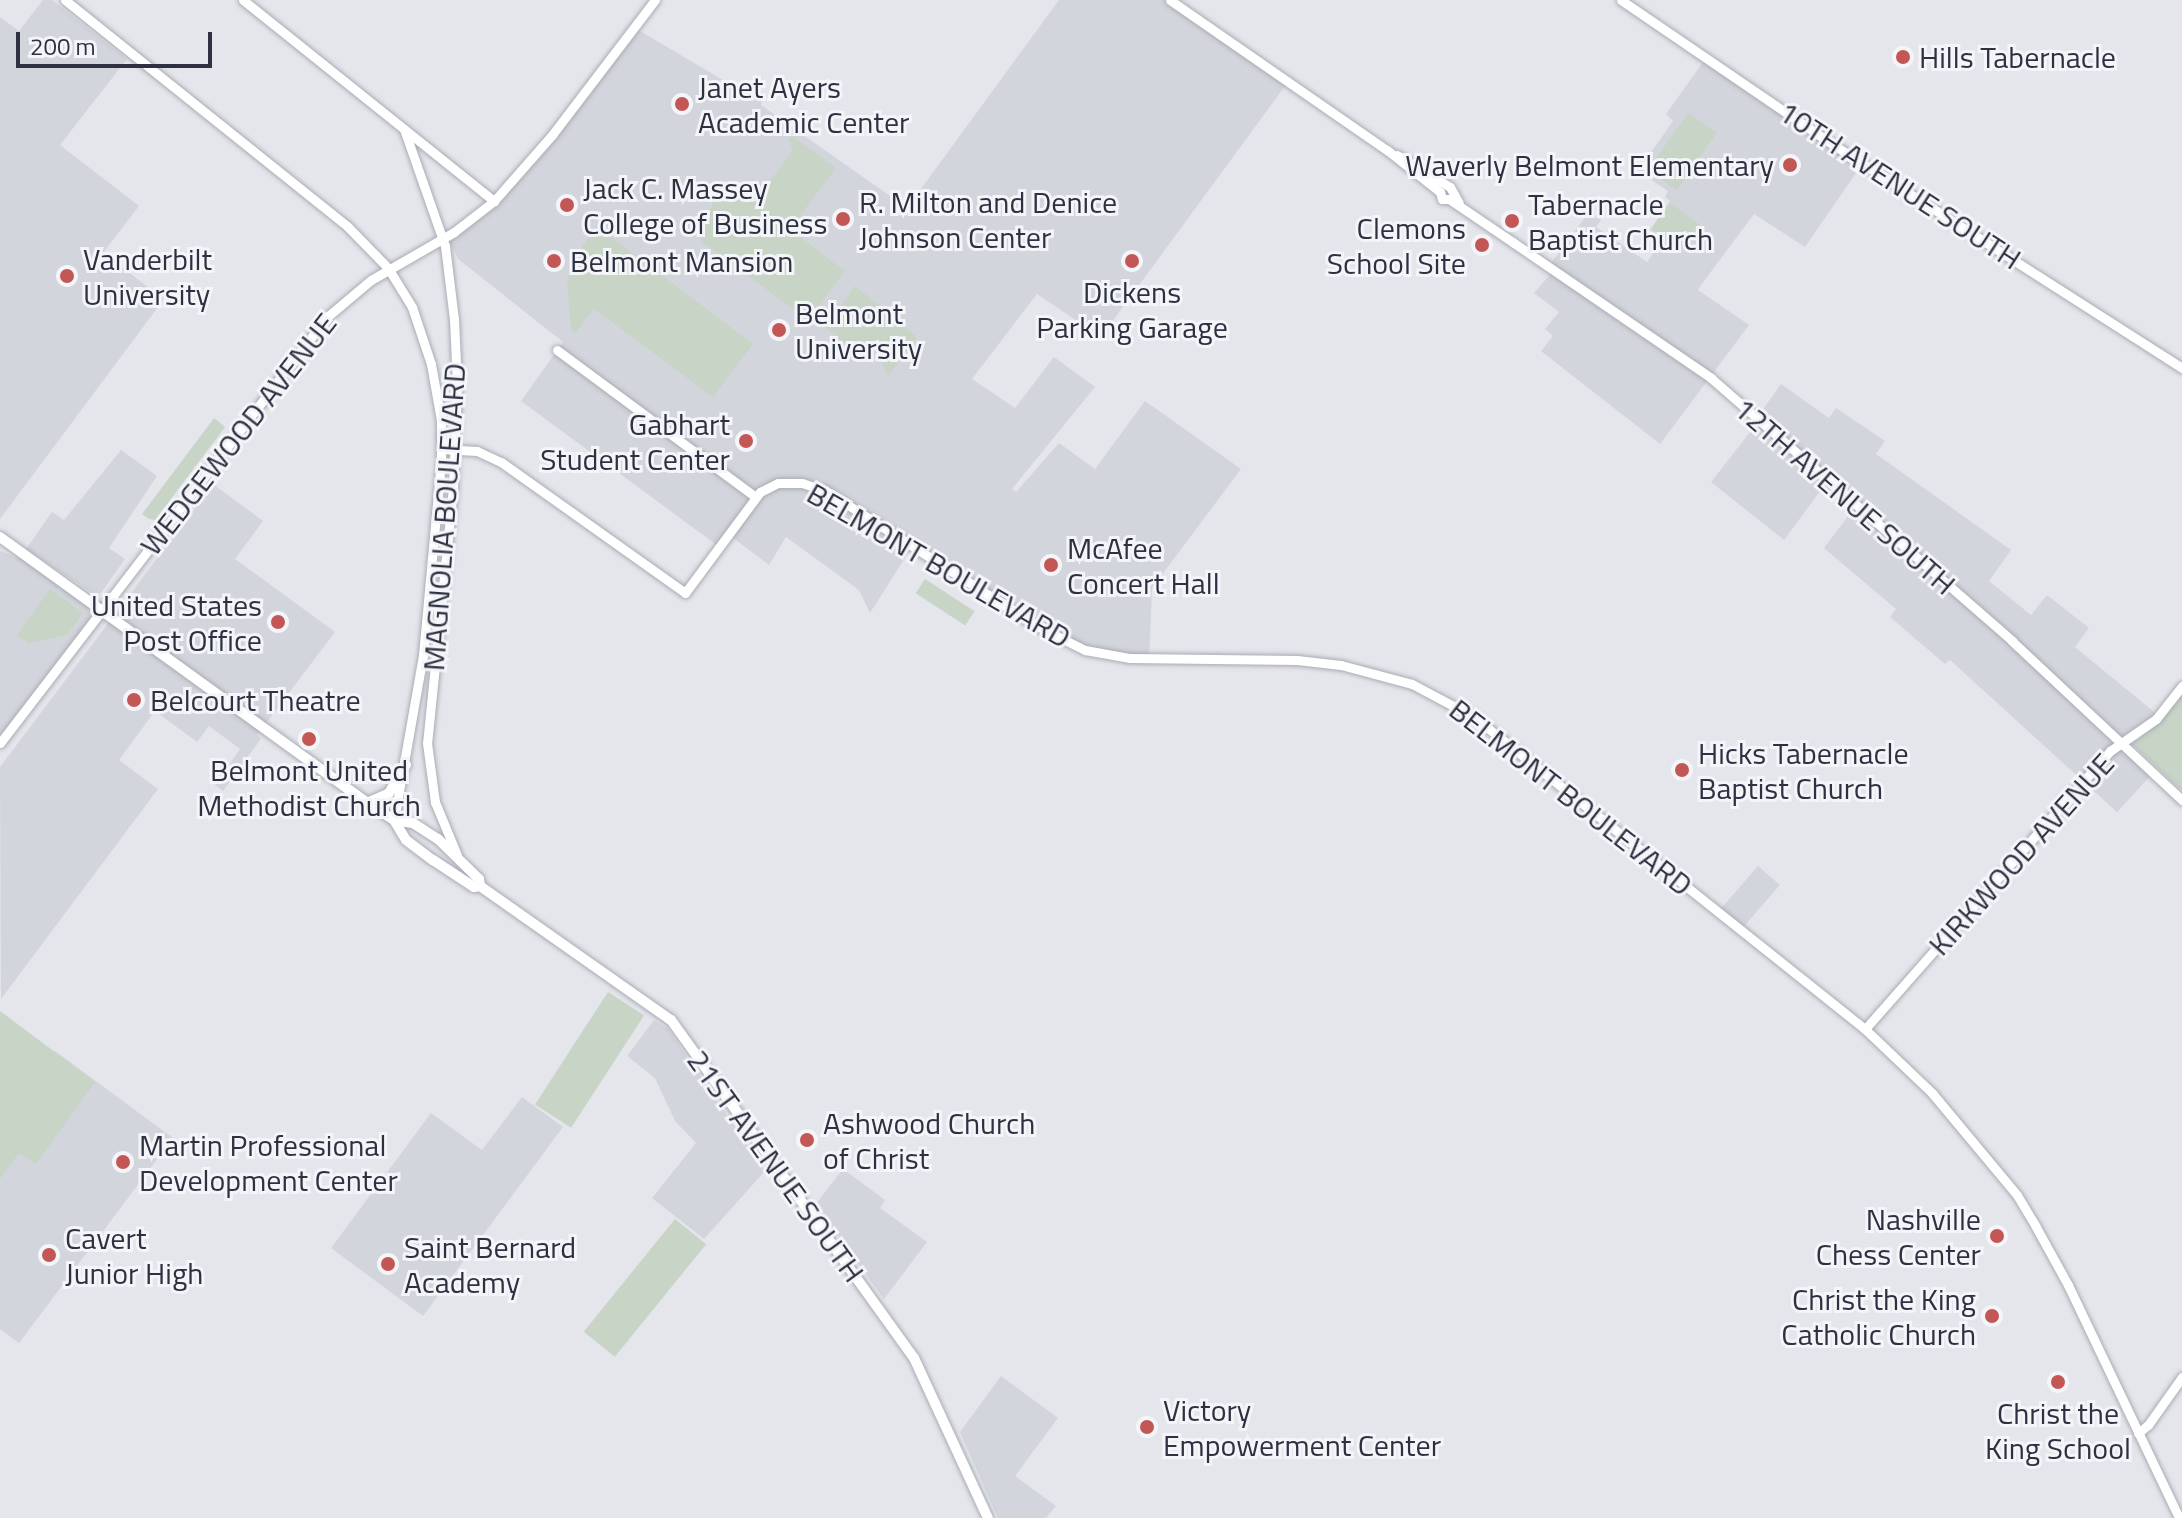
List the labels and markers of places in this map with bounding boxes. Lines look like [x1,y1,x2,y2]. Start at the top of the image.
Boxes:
place label: Hills Tabernacle [1919,39,2116,75]
marker: Hills Tabernacle [1894,48,1912,66]
place label: Janet Ayers Academic Center [698,69,909,140]
marker: Janet Ayers Academic Center [673,95,691,113]
place label: Waverly Belmont Elementary [1405,147,1774,183]
marker: Waverly Belmont Elementary [1781,156,1799,174]
place label: Jack C. Massey College of Business [583,170,827,240]
place label: R. Milton and Denice Johnson Center [859,184,1117,254]
place label: Tabernacle Baptist Church [1528,186,1713,256]
marker: Jack C. Massey College of Business [558,196,576,214]
marker: R. Milton and Denice Johnson Center [834,210,852,228]
place label: Clemons School Site [1327,210,1466,280]
marker: Tabernacle Baptist Church [1503,212,1521,230]
marker: Clemons School Site [1473,236,1491,254]
place label: Vanderbilt University [83,241,212,312]
place label: Belmont Mansion [570,243,793,279]
marker: Belmont Mansion [545,252,563,270]
marker: Dickens Parking Garage [1123,252,1141,270]
marker: Vanderbilt University [58,267,76,285]
place label: Dickens Parking Garage [1036,274,1228,344]
place label: Belmont University [795,295,922,366]
marker: Belmont University [770,321,788,339]
place label: Gabhart Student Center [540,406,730,476]
marker: Gabhart Student Center [737,432,755,450]
place label: McAfee Concert Hall [1067,530,1220,600]
marker: McAfee Concert Hall [1042,556,1060,574]
place label: United States Post Office [91,587,262,658]
marker: United States Post Office [269,613,287,631]
place label: Belcourt Theatre [150,682,361,718]
marker: Belcourt Theatre [125,691,143,709]
marker: Belmont United Methodist Church [300,730,318,748]
place label: Hicks Tabernacle Baptist Church [1698,735,1909,806]
place label: Belmont United Methodist Church [197,752,421,822]
marker: Hicks Tabernacle Baptist Church [1673,761,1691,779]
place label: Ashwood Church of Christ [823,1105,1035,1176]
place label: Martin Professional Development Center [139,1127,398,1198]
marker: Ashwood Church of Christ [798,1131,816,1149]
marker: Martin Professional Development Center [114,1153,132,1171]
place label: Nashville Chess Center [1816,1201,1981,1272]
place label: Cavert Junior High [65,1220,203,1290]
marker: Nashville Chess Center [1988,1227,2006,1245]
place label: Saint Bernard Academy [404,1229,576,1300]
marker: Cavert Junior High [40,1246,58,1264]
marker: Saint Bernard Academy [379,1255,397,1273]
place label: Christ the King Catholic Church [1781,1281,1976,1352]
marker: Christ the King Catholic Church [1983,1307,2001,1325]
marker: Christ the King School [2049,1373,2067,1391]
place label: Victory Empowerment Center [1163,1392,1441,1462]
place label: Christ the King School [1985,1395,2131,1466]
marker: Victory Empowerment Center [1138,1418,1156,1436]

